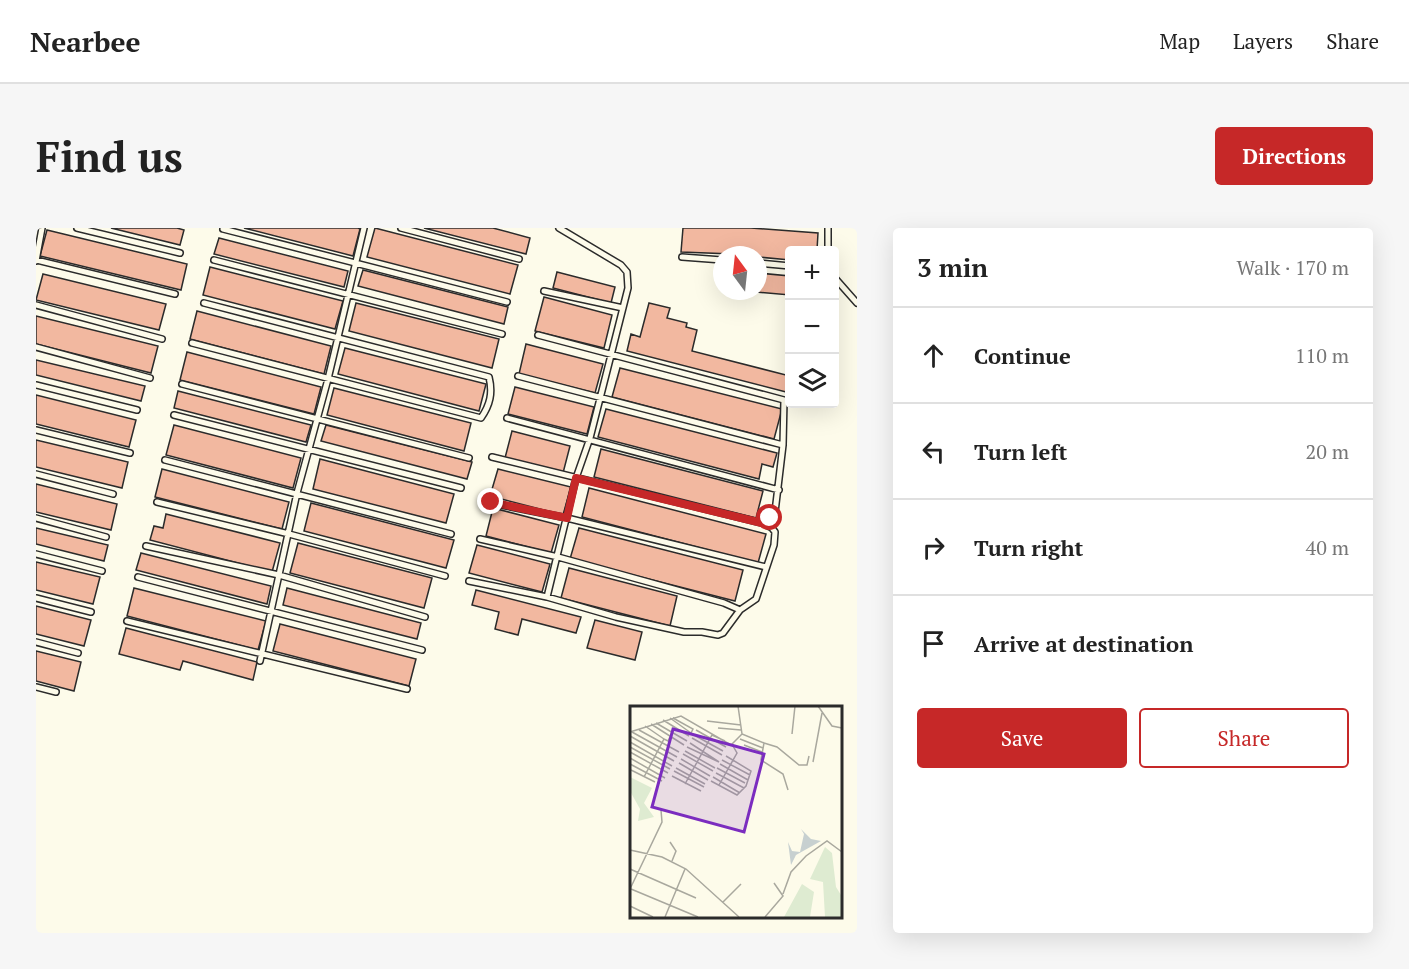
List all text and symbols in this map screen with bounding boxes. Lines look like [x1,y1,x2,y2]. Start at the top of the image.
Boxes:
text: Nearbee [30,23,140,60]
text: Map [1159,27,1200,55]
text: Layers [1233,27,1293,55]
text: Share [1326,27,1379,55]
button: Directions [1215,127,1373,185]
text: Find us [36,128,183,184]
north arrow [713,246,767,300]
map controls [785,246,839,408]
button: + [785,246,839,300]
text: 3 min [917,250,988,284]
text: Walk · 170 m [1237,254,1349,281]
button: − [785,300,839,354]
icon: ahead [917,339,950,372]
text: Continue [974,341,1071,370]
text: 110 m [1295,342,1349,369]
button: layers [785,354,839,408]
icon: left [917,435,950,468]
text: Turn left [974,437,1067,466]
text: 20 m [1306,438,1349,465]
route end [477,488,503,514]
route start [756,504,782,530]
icon: right [917,531,950,564]
text: Turn right [974,533,1083,562]
text: 40 m [1306,534,1349,561]
icon: arrive [917,627,950,660]
text: Arrive at destination [974,629,1193,658]
inset map [630,706,842,918]
button: Save [917,708,1127,768]
button: Share [1139,708,1349,768]

